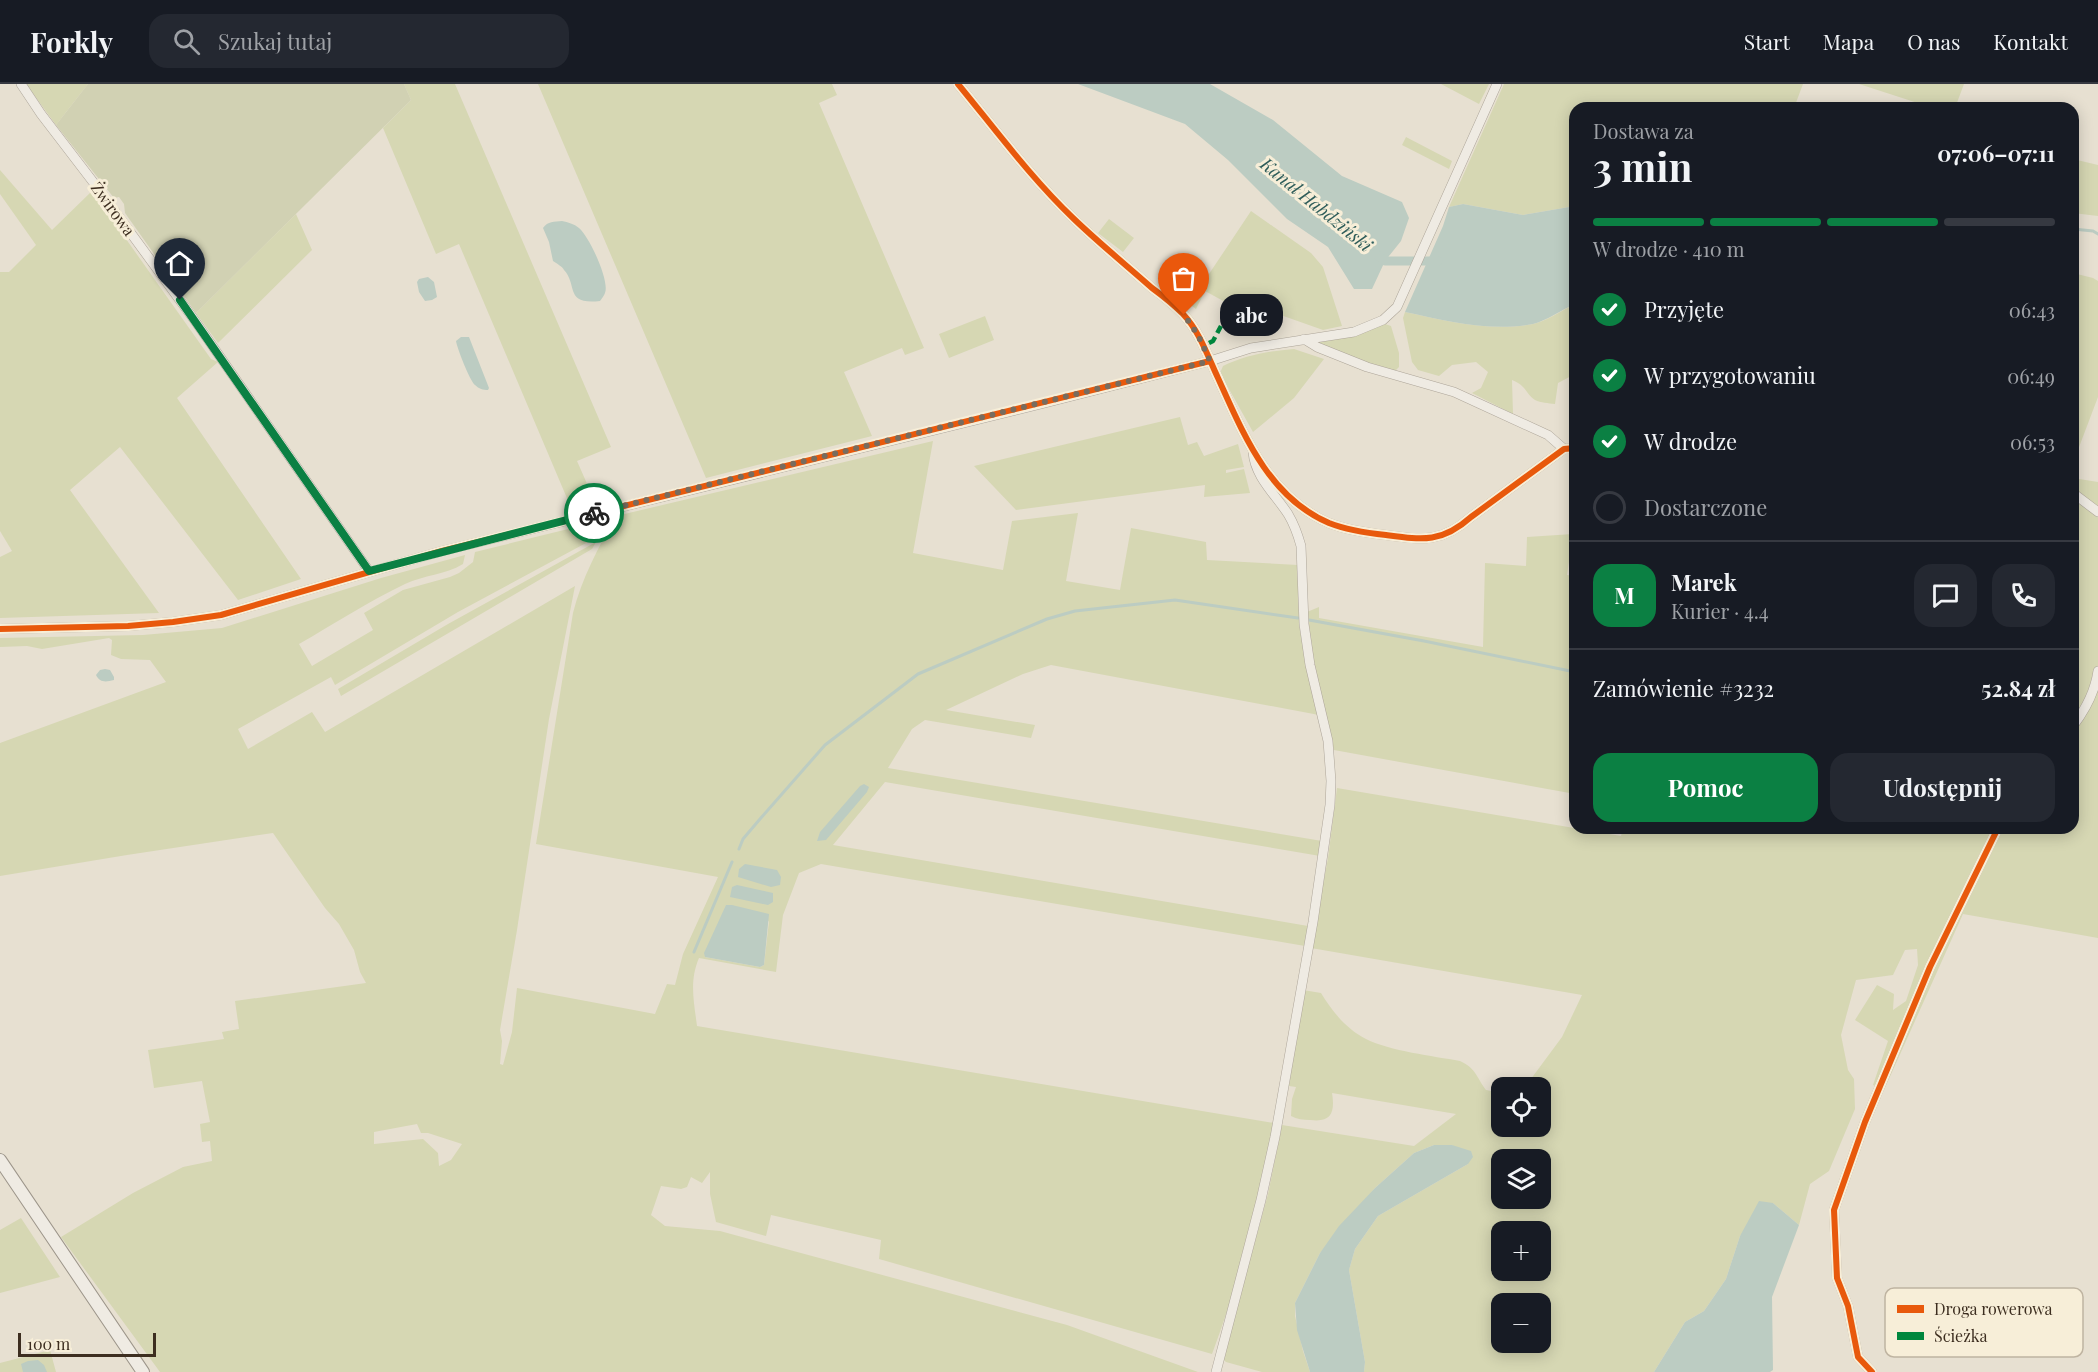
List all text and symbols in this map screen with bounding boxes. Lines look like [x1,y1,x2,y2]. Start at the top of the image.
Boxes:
search box [149,14,569,68]
text: Forkly [30,23,113,60]
icon: search [170,25,203,58]
text: Szukaj tutaj [218,26,332,56]
text: Start [1744,27,1790,55]
text: Mapa [1823,27,1874,55]
text: O nas [1907,27,1960,55]
text: Kontakt [1993,27,2068,55]
text: Dostawa za [1593,117,1694,144]
text: 07:06–07:11 [1937,138,2055,168]
text: 3 min [1593,140,1692,192]
water label: Kanał Habdziński [1255,151,1378,257]
street label: Żwirowa [87,177,140,240]
text: W drodze · 410 m [1593,235,1745,262]
pin [154,238,205,300]
icon: home [163,247,196,280]
pin [1158,253,1209,315]
icon: bag [1167,262,1200,295]
icon: check [1593,293,1626,326]
callout: abc [1220,294,1283,336]
text: Przyjęte [1644,294,1724,324]
text: 06:43 [2009,296,2055,323]
text: abc [1236,301,1268,328]
icon: check [1593,359,1626,392]
text: W przygotowaniu [1644,360,1816,390]
text: 06:49 [2007,362,2055,389]
icon: check [1593,425,1626,458]
text: W drodze [1644,426,1737,456]
text: 06:53 [2010,428,2055,455]
courier [564,483,624,543]
text: Dostarczone [1644,492,1767,522]
icon: bike [578,497,611,530]
button: chat [1914,564,1977,627]
button: phone [1992,564,2055,627]
text: Marek [1671,567,1737,597]
text: M [1614,580,1635,610]
text: Kurier · 4.4 [1671,597,1769,624]
text: Zamówienie #3232 [1593,673,1774,703]
text: 52.84 zł [1981,673,2055,703]
button: Pomoc [1593,753,1818,822]
button: Udostępnij [1830,753,2055,822]
map controls [1491,1077,1551,1353]
button: locate [1491,1077,1551,1137]
button: layers [1491,1149,1551,1209]
button: + [1491,1221,1551,1281]
legend [1885,1288,2083,1357]
button: − [1491,1293,1551,1353]
text: Droga rowerowa [1934,1298,2053,1319]
text: Ścieżka [1934,1325,1987,1346]
scale bar [18,1330,156,1358]
text: 100 m [27,1333,70,1354]

